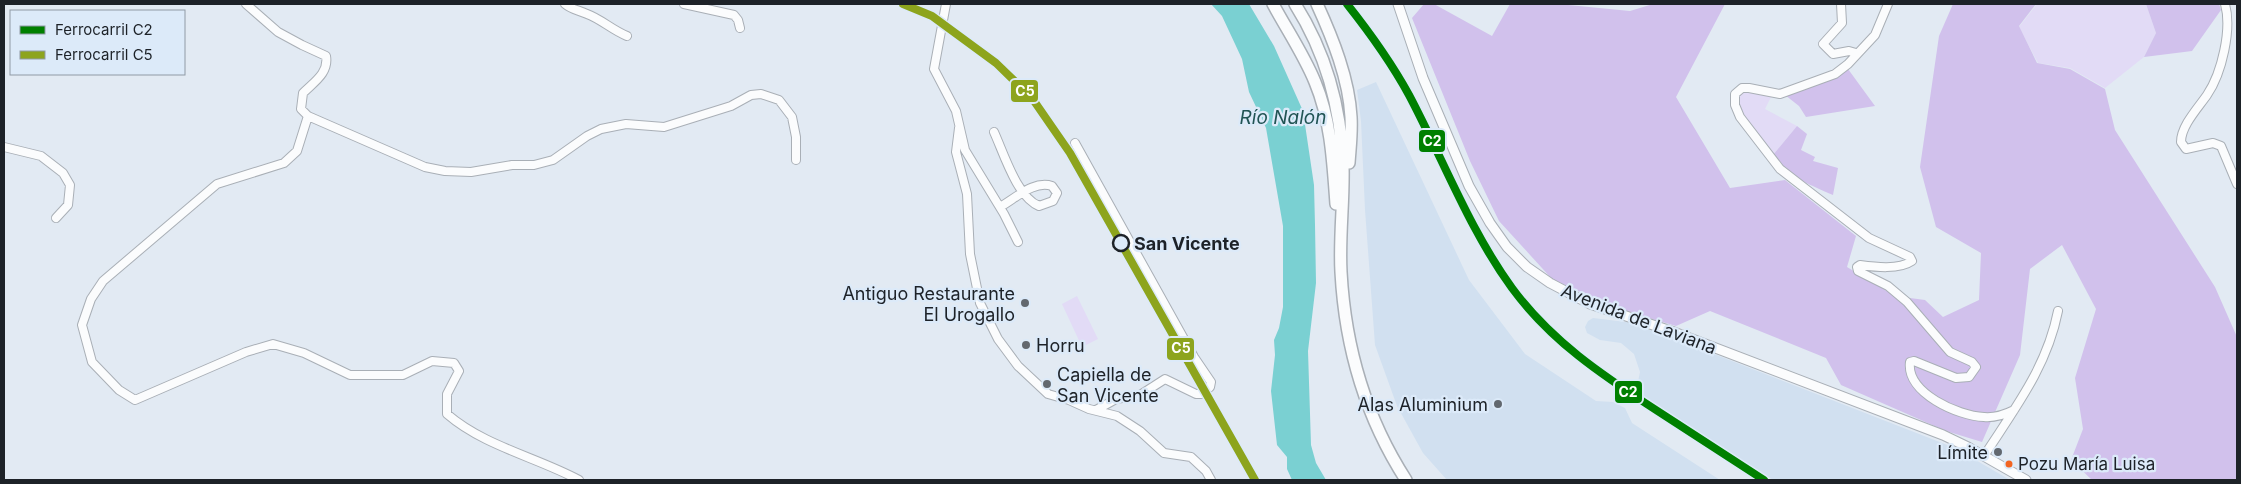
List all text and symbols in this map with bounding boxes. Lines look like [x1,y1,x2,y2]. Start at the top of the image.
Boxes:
legend [10,10,185,75]
text: Ferrocarril C2 [55,20,153,39]
text: Ferrocarril C5 [55,45,153,64]
line badge: C5 [1010,79,1039,103]
text: C5 [1015,82,1035,99]
water label: Río Nalón [1240,106,1326,129]
line badge: C2 [1418,129,1446,153]
text: C2 [1422,132,1442,149]
place label: San Vicente [1134,233,1240,254]
marker: San Vicente [1112,234,1130,252]
street label: Avenida de Laviana [1558,280,1720,358]
place label: Antiguo Restaurante El Urogallo [842,283,1015,325]
marker: Antiguo Restaurante El Urogallo [1019,297,1031,309]
place label: Horru [1036,335,1085,356]
line badge: C5 [1166,337,1195,361]
marker: Horru [1020,339,1032,351]
text: C5 [1171,339,1191,356]
place label: Capiella de San Vicente [1057,364,1159,406]
marker: Capiella de San Vicente [1041,378,1053,390]
line badge: C2 [1614,380,1643,404]
text: C2 [1618,383,1638,400]
place label: Alas Aluminium [1358,394,1488,415]
marker: Alas Aluminium [1492,398,1504,410]
place label: Límite [1937,442,1988,463]
marker: Límite [1992,446,2004,458]
place label: Pozu María Luisa [2018,454,2155,474]
marker: Pozu María Luisa [2004,459,2014,469]

